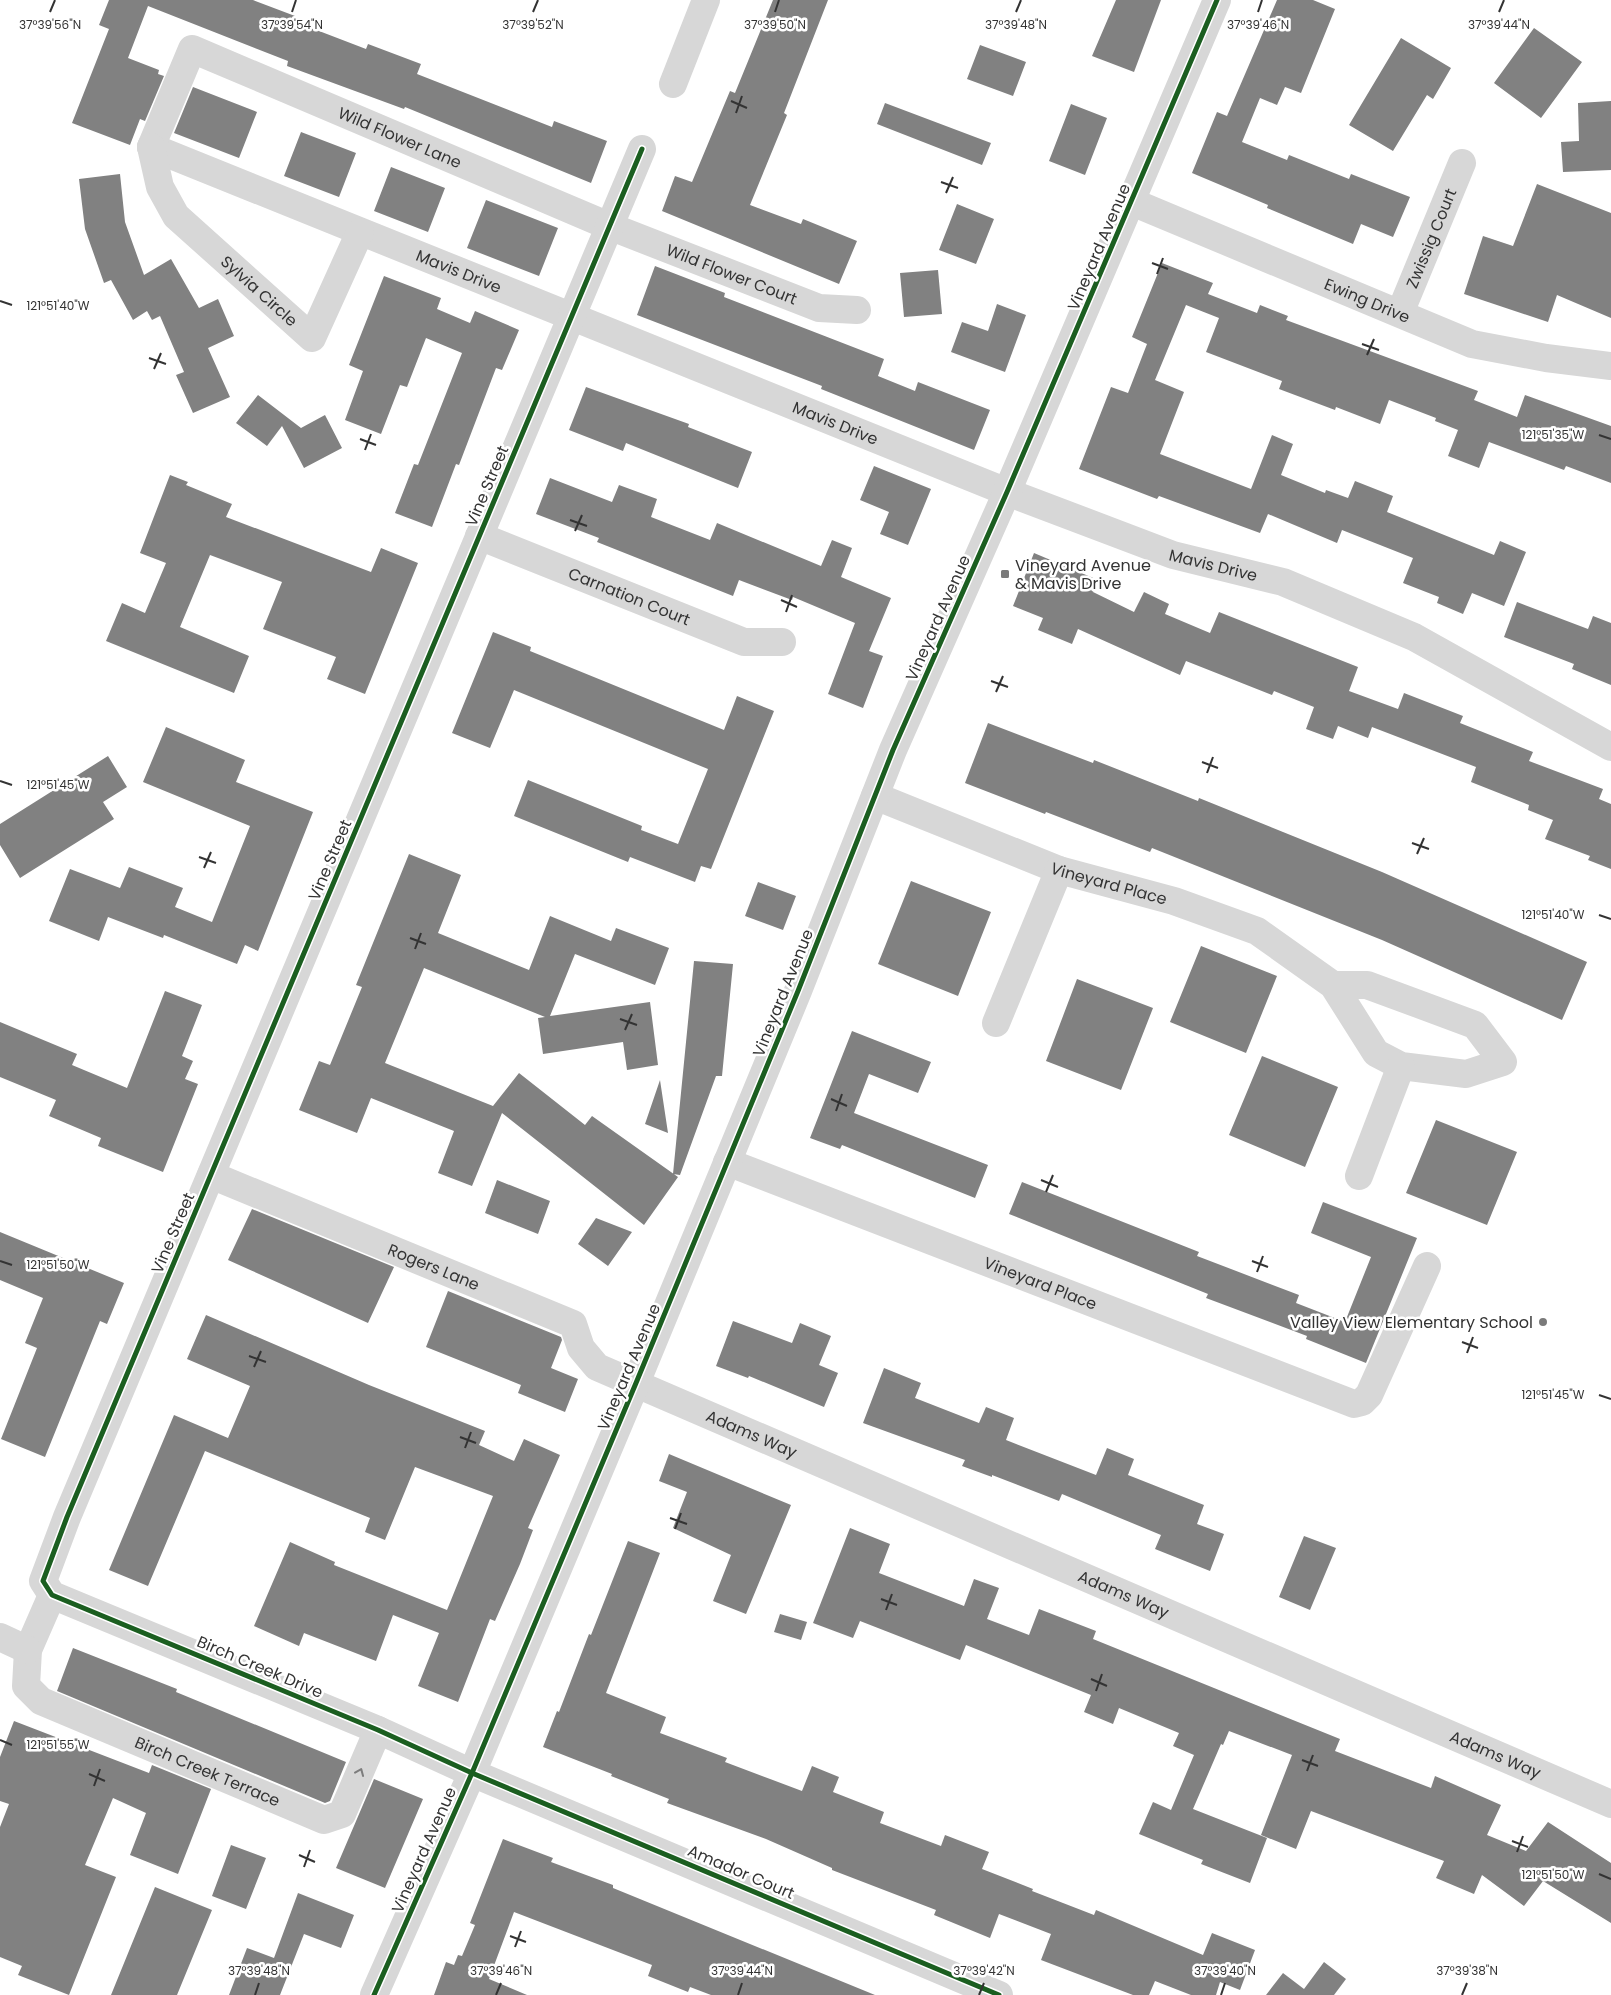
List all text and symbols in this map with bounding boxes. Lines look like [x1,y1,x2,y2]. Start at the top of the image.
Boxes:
text: 37°39'56"N [19,16,81,33]
text: 37°39'54"N [261,16,323,33]
text: 37°39'52"N [502,16,564,33]
text: 37°39'50"N [744,16,806,33]
text: 37°39'48"N [985,16,1047,33]
text: 37°39'46"N [1227,16,1289,33]
text: 37°39'44"N [1468,16,1530,33]
street label: Wild Flower Lane [335,101,465,174]
street label: Vineyard Avenue [1062,180,1136,314]
street label: Zwissig Court [1400,185,1462,292]
street label: Wild Flower Court [663,238,801,310]
street label: Mavis Drive [413,244,505,299]
street label: Sylvia Circle [216,250,303,331]
street label: Ewing Drive [1321,272,1414,328]
text: 121°51'40"W [26,297,90,314]
street label: Mavis Drive [789,395,882,450]
text: 121°51'35"W [1522,426,1585,443]
street label: Vine Street [460,442,514,530]
street label: Mavis Drive [1167,543,1260,587]
street label: Vineyard Avenue [900,551,976,685]
place label: Vineyard Avenue & Mavis Drive [1015,554,1151,595]
street label: Carnation Court [565,561,694,631]
marker: Vineyard Avenue & Mavis Drive [999,568,1011,580]
text: 121°51'45"W [26,776,90,793]
street label: Vine Street [303,816,357,904]
street label: Vineyard Place [1047,856,1170,910]
text: 121°51'40"W [1521,906,1585,923]
street label: Vineyard Avenue [747,926,819,1060]
street label: Vine Street [146,1189,200,1277]
street label: Rogers Lane [385,1238,483,1296]
street label: Vineyard Place [981,1251,1100,1315]
text: 121°51'50"W [26,1256,90,1273]
street label: Vineyard Avenue [592,1300,666,1434]
place label: Valley View Elementary School [1290,1311,1533,1334]
marker: Valley View Elementary School [1537,1316,1549,1328]
text: 121°51'45"W [1521,1386,1585,1403]
street label: Adams Way [703,1404,801,1463]
street label: Adams Way [1074,1564,1173,1624]
street label: Birch Creek Drive [193,1630,327,1704]
street label: Adams Way [1446,1724,1545,1784]
street label: Birch Creek Terrace [131,1730,284,1812]
text: 121°51'55"W [26,1736,90,1753]
one-way arrow [353,1768,364,1777]
street label: Vineyard Avenue [386,1783,462,1917]
street label: Amador Court [684,1839,798,1905]
text: 121°51'50"W [1521,1866,1585,1883]
text: 37°39'48"N [228,1962,290,1979]
text: 37°39'46"N [470,1962,532,1979]
text: 37°39'44"N [711,1962,773,1979]
text: 37°39'42"N [953,1962,1015,1979]
text: 37°39'40"N [1194,1962,1256,1979]
text: 37°39'38"N [1436,1962,1498,1979]

